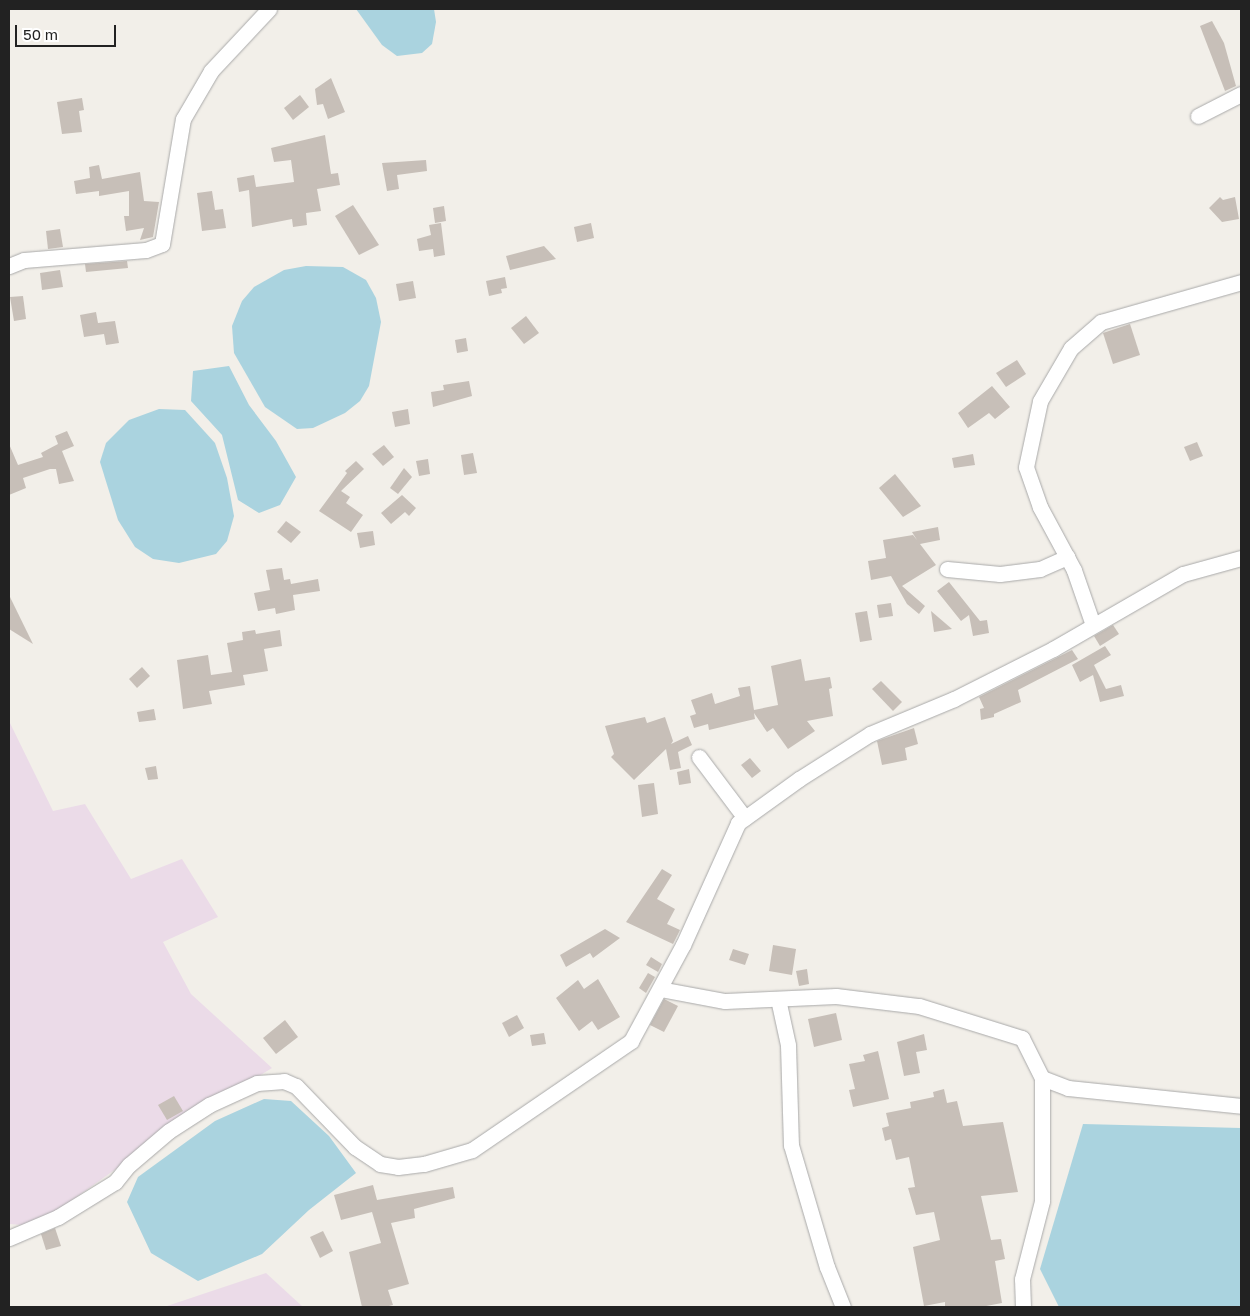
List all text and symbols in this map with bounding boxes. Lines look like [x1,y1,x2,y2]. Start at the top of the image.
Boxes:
scale bar [18,15,119,47]
text: 50 m [23,25,58,43]

